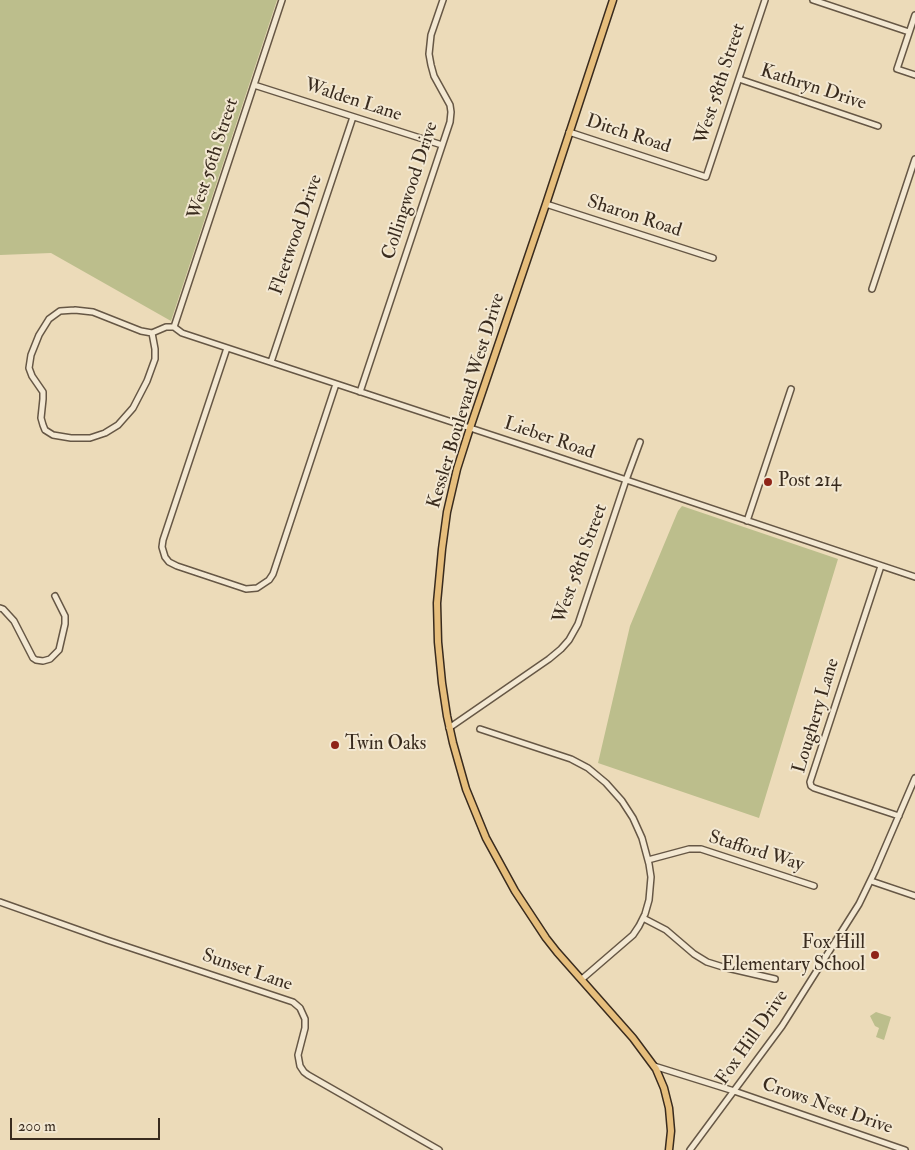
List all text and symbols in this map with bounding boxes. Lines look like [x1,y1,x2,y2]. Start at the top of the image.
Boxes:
street label: West 58th Street [691,21,751,147]
street label: Kathryn Drive [757,60,869,116]
street label: Walden Lane [302,75,404,127]
street label: West 56th Street [184,96,244,222]
street label: Ditch Road [583,111,673,159]
street label: Collingwood Drive [378,119,444,263]
street label: Fleetwood Drive [266,172,328,298]
street label: Sharon Road [584,191,684,243]
street label: Kessler Boulevard West Drive [423,291,511,511]
street label: Lieber Road [500,413,598,465]
place label: Post 214 [778,471,841,493]
marker: Post 214 [762,476,774,488]
street label: West 58th Street [549,501,613,627]
street label: Loughery Lane [789,656,845,776]
place label: Twin Oaks [345,734,426,756]
marker: Twin Oaks [329,739,341,751]
street label: Stafford Way [706,827,806,877]
place label: Fox Hill Elementary School [722,933,865,977]
street label: Sunset Lane [199,945,295,997]
marker: Fox Hill Elementary School [869,949,881,961]
street label: Fox Hill Drive [712,986,794,1090]
street label: Crows Nest Drive [759,1074,895,1140]
scale bar [12,1108,162,1140]
text: 200 m [18,1117,56,1136]

